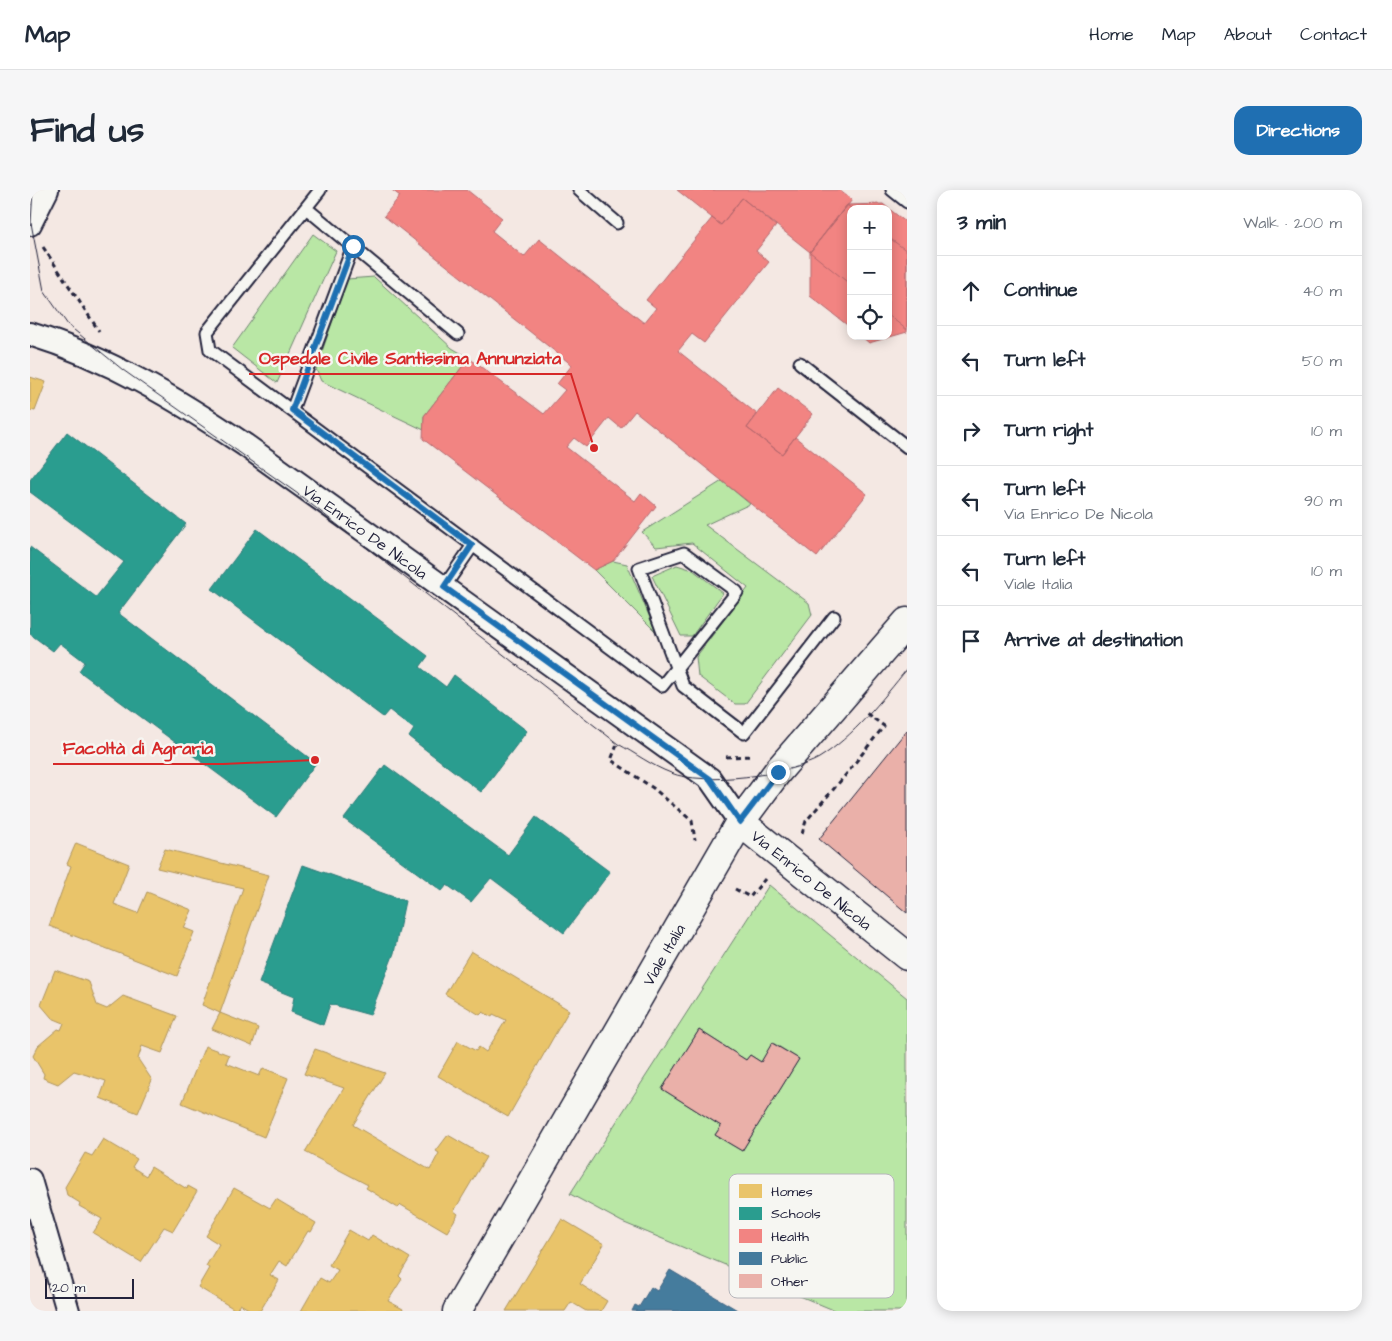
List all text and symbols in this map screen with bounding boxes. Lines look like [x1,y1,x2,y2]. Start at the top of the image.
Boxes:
text: Map [25,18,70,52]
text: Home [1089,22,1134,47]
text: Map [1162,22,1196,47]
text: About [1224,22,1272,47]
text: Contact [1300,22,1367,47]
text: Find us [30,106,144,155]
button: Directions [1234,106,1362,155]
map controls [847,205,892,340]
button: + [847,205,892,250]
text: 3 min [957,208,1006,237]
text: Walk · 200 m [1243,212,1342,234]
route start [342,235,365,258]
button: − [847,250,892,295]
icon: ahead [957,277,985,305]
text: Continue [1004,277,1078,304]
text: 40 m [1302,280,1342,302]
button: locate [847,295,892,340]
callout: Ospedale Civile Santissima Annunziata [249,341,571,374]
text: Ospedale Civile Santissima Annunziata [259,346,562,371]
icon: left [957,347,985,375]
text: Turn left [1004,347,1085,374]
text: 50 m [1302,350,1342,372]
icon: right [957,417,985,445]
text: Turn right [1004,417,1093,444]
text: 10 m [1311,420,1342,442]
text: Turn left [1004,476,1085,503]
street label: Via Enrico De Nicola [298,480,432,585]
icon: left [957,487,985,515]
text: 90 m [1304,490,1342,512]
text: Via Enrico De Nicola [1004,503,1153,525]
text: Turn left [1004,546,1085,573]
icon: left [957,557,985,585]
text: 10 m [1311,560,1342,582]
text: Viale Italia [1004,573,1072,595]
icon: arrive [957,627,985,655]
text: Arrive at destination [1004,627,1183,654]
callout: Facoltà di Agraria [53,731,223,764]
text: Facoltà di Agraria [63,736,214,762]
route end [767,761,790,784]
street label: Via Enrico De Nicola [746,825,876,936]
street label: Viale Italia [638,920,691,990]
legend [729,1174,894,1298]
text: Homes [771,1182,813,1202]
text: Schools [771,1204,821,1224]
text: Health [771,1227,809,1247]
text: Public [771,1249,808,1269]
text: Other [771,1272,809,1292]
scale bar [45,1276,134,1299]
text: 20 m [52,1278,85,1298]

